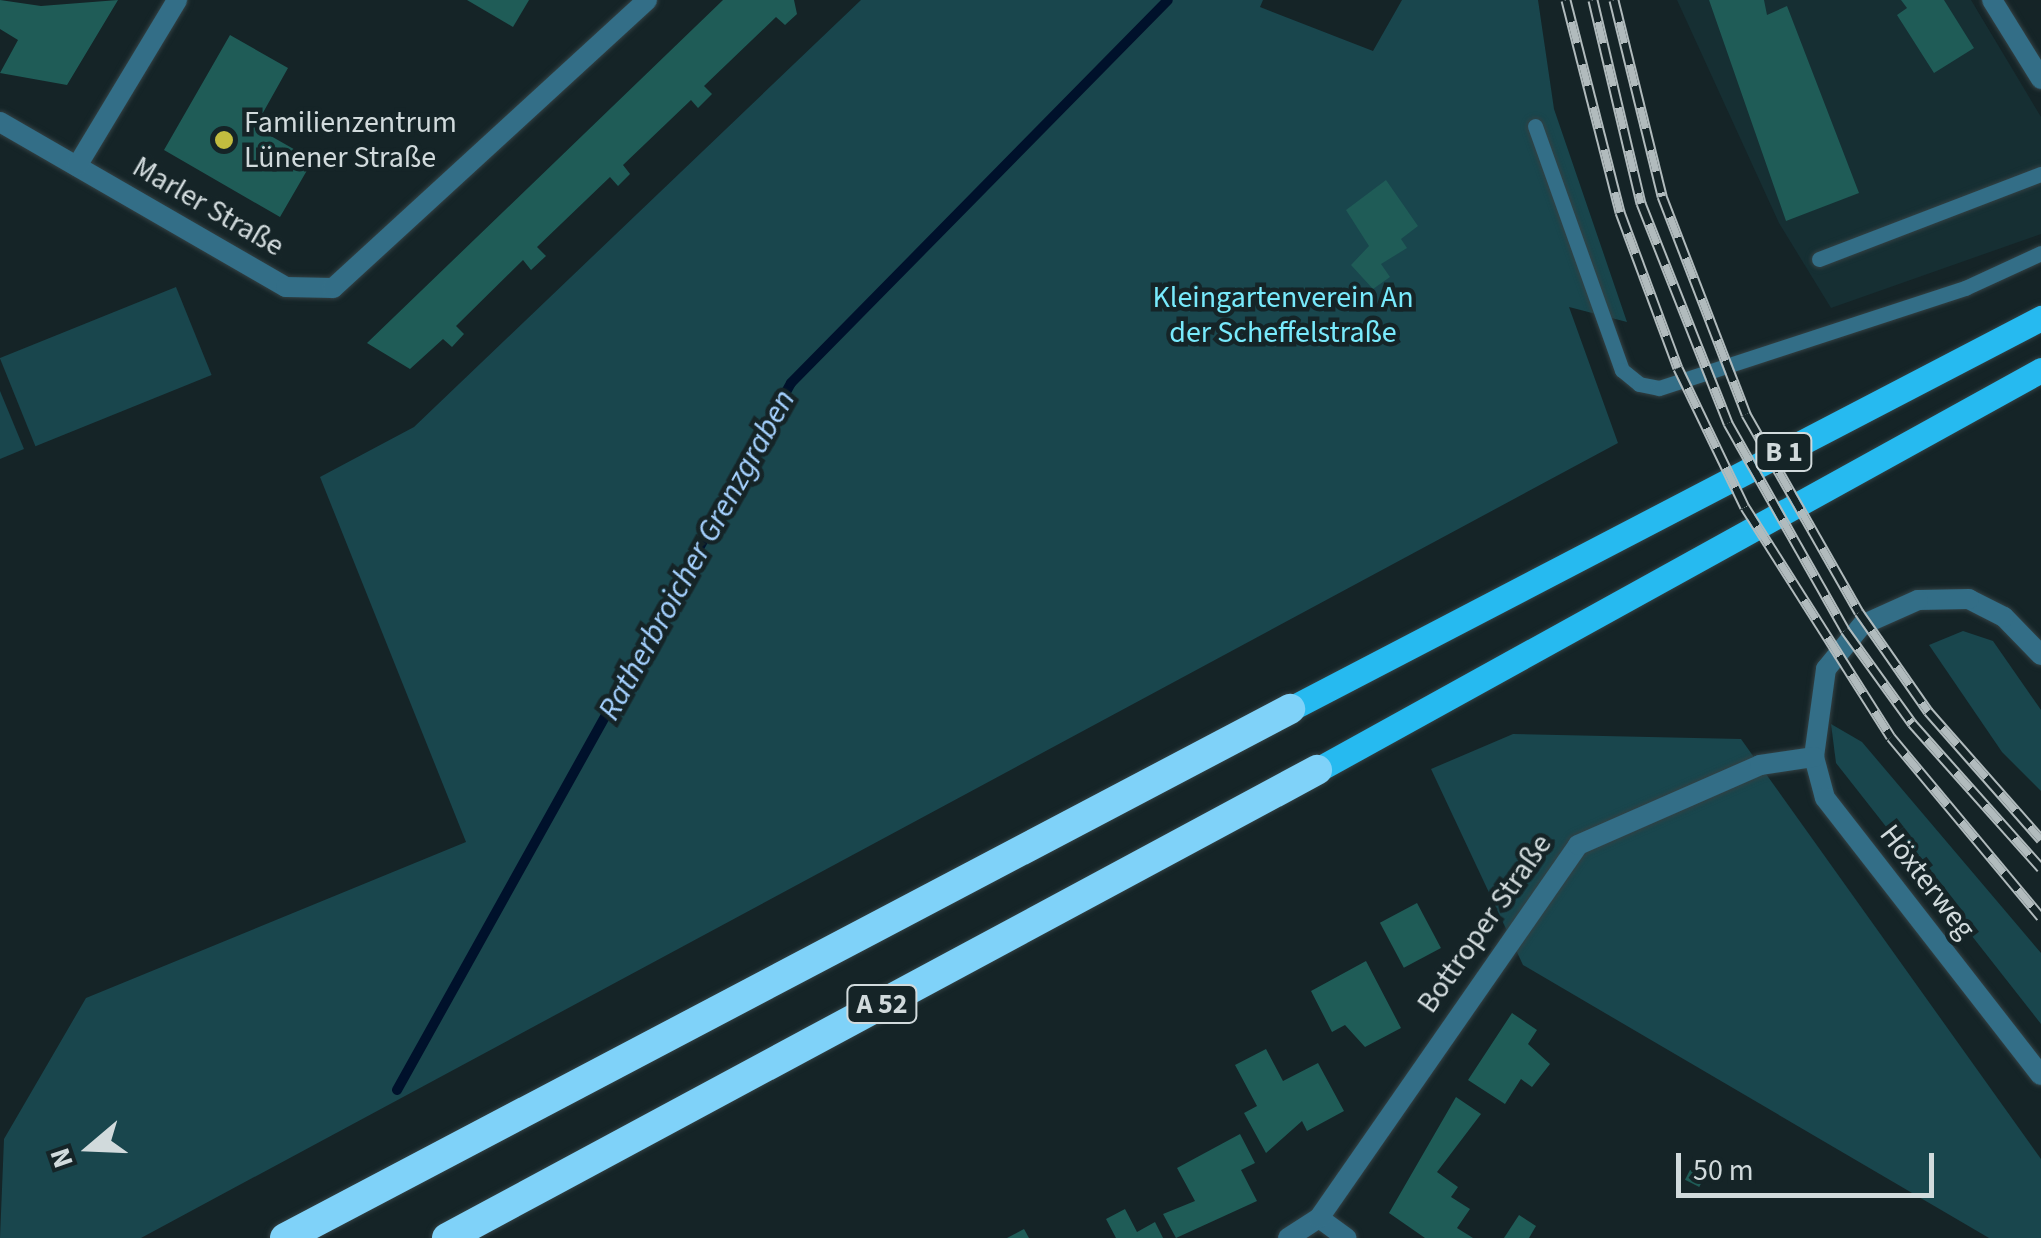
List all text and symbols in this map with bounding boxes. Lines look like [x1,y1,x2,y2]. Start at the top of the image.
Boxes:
place label: Familienzentrum Lünener Straße [244,105,457,176]
marker: Familienzentrum Lünener Straße [213,129,235,151]
street label: Marler Straße [126,149,290,265]
park label: Kleingartenverein An der Scheffelstraße [1152,280,1414,350]
water label: Ratherbroicher Grenzgraben [590,383,804,727]
road number: B 1 [1754,429,1814,475]
street label: Höxterweg [1871,818,1983,946]
street label: Bottroper Straße [1410,828,1560,1020]
road number: A 52 [844,981,920,1027]
north arrow [40,1098,140,1198]
scale bar [1681,1133,1938,1195]
text: N [40,1142,84,1173]
text: 50 m [1693,1149,1754,1192]

